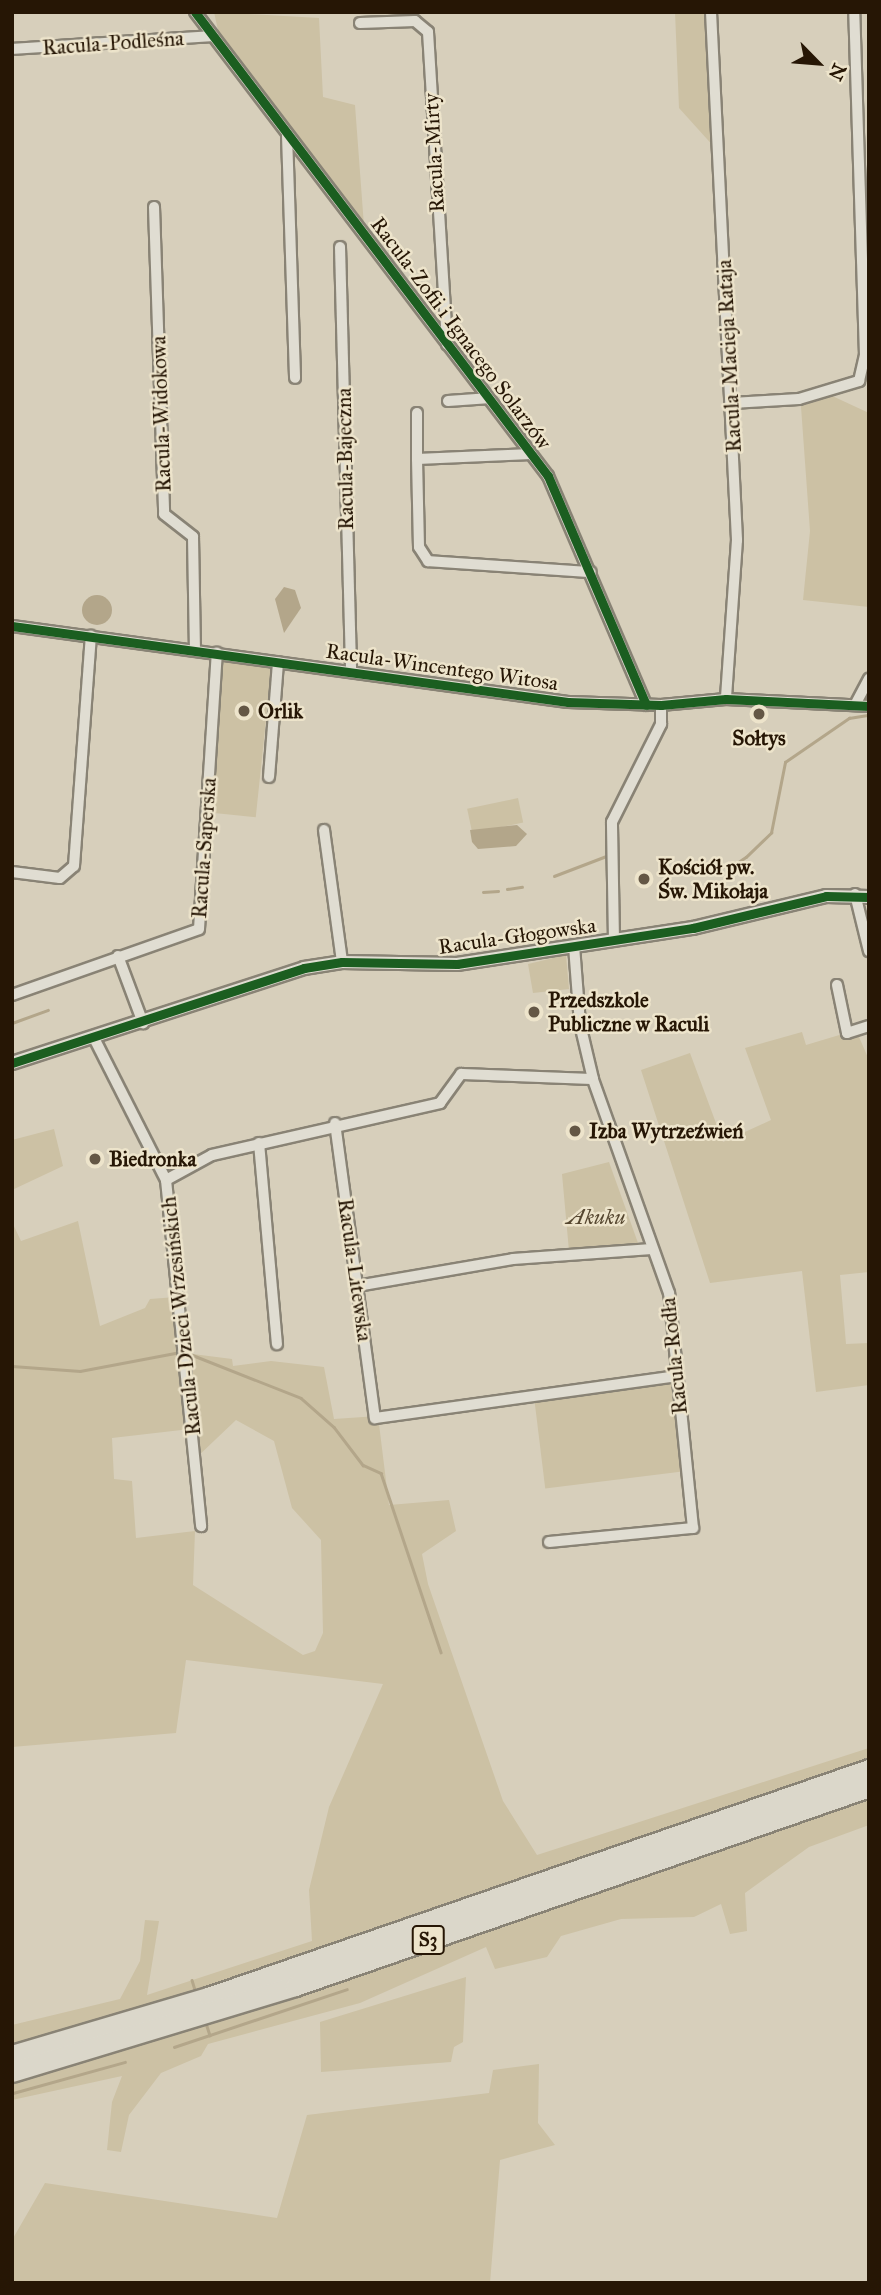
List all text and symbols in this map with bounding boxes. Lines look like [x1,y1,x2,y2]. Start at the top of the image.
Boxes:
street label: Racula-Podleśna [41,25,185,61]
north arrow [783,28,853,98]
text: N [824,60,851,84]
street label: Racula-Mirty [418,93,450,213]
street label: Racula-Zofii i Ignacego Solarzów [365,212,557,454]
street label: Racula-Macieja Rataja [711,259,747,453]
street label: Racula-Widokowa [146,335,176,493]
street label: Racula-Bajeczna [331,388,359,530]
street label: Racula-Wincentego Witosa [324,638,560,696]
place label: Orlik [258,698,303,724]
marker: Orlik [236,703,252,719]
marker: Sołtys [751,706,767,722]
place label: Sołtys [732,725,786,751]
street label: Racula-Saperska [187,777,221,919]
place label: Kościół pw. Św. Mikołaja [658,854,768,904]
marker: Kościół pw. Św. Mikołaja [636,871,652,887]
street label: Racula-Głogowska [437,912,597,960]
place label: Przedszkole Publiczne w Raculi [548,987,709,1037]
marker: Przedszkole Publiczne w Raculi [526,1004,542,1020]
place label: Izba Wytrzeźwień [589,1118,744,1144]
marker: Izba Wytrzeźwień [567,1123,583,1139]
place label: Biedronka [109,1146,196,1172]
marker: Biedronka [87,1151,103,1167]
street label: Racula-Dzieci Wrzesińskich [156,1195,206,1437]
street label: Racula-Litewska [332,1197,378,1343]
park label: Akuku [567,1204,625,1230]
street label: Racula-Rodła [655,1296,693,1416]
road number: S3 [410,1924,446,1956]

